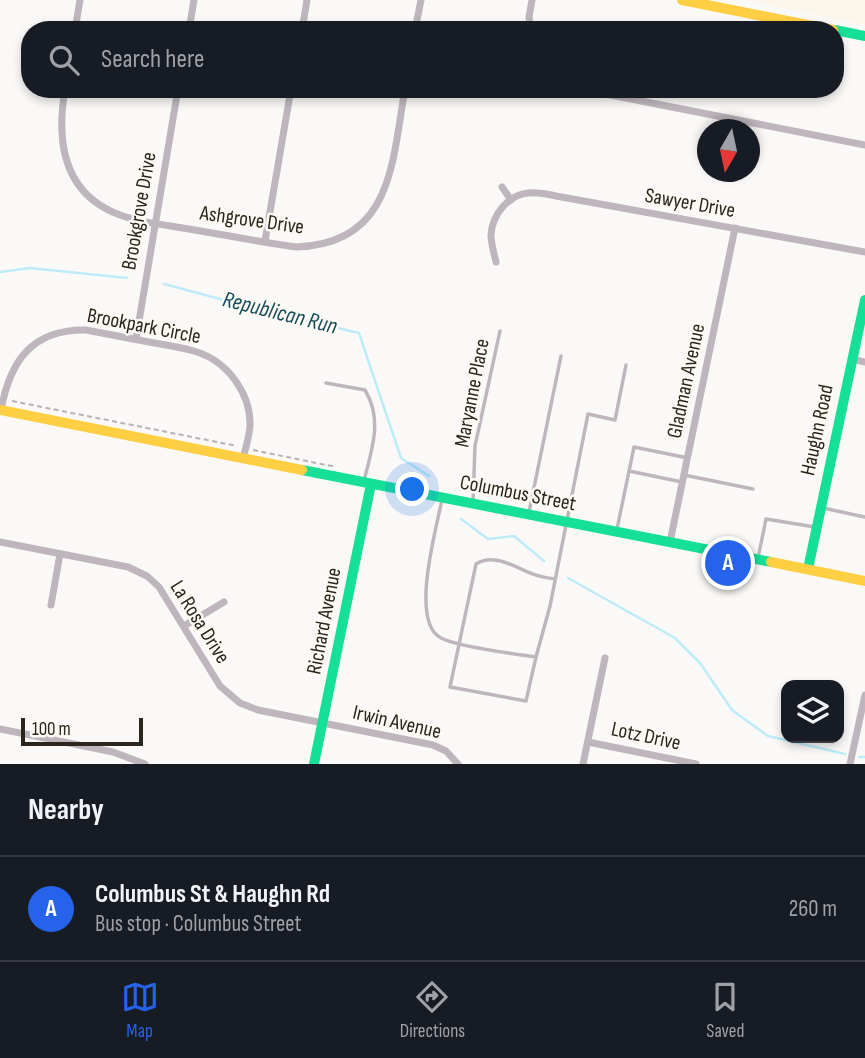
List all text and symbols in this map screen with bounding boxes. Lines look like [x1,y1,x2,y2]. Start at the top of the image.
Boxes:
search box [21,21,844,98]
icon: search [45,41,83,79]
text: Search here [101,44,204,75]
north arrow [697,119,760,182]
street label: Brookgrove Drive [116,150,162,272]
street label: Sawyer Drive [643,183,737,223]
street label: Ashgrove Drive [197,200,306,240]
water label: Republican Run [220,285,340,341]
street label: Brookpark Circle [85,303,203,349]
street label: Gladman Avenue [662,321,710,441]
street label: Maryanne Place [449,337,495,449]
street label: Haughn Road [795,382,839,478]
street label: Columbus Street [458,470,578,516]
your location [395,472,429,506]
pin: A [705,537,751,589]
street label: Richard Avenue [301,565,347,677]
street label: La Rosa Drive [165,576,235,668]
map controls [781,680,844,743]
button: layers [781,680,844,743]
street label: Irwin Avenue [350,700,444,744]
scale bar [21,715,144,747]
street label: Lotz Drive [609,716,683,756]
text: 100 m [32,718,71,741]
text: Nearby [28,792,104,828]
text: Columbus St & Haughn Rd [95,879,330,910]
text: A [46,895,56,923]
text: 260 m [789,895,837,923]
text: Bus stop · Columbus Street [95,910,302,938]
tab: Map [121,978,159,1043]
tab: Directions [400,978,465,1043]
tab: Saved [706,978,744,1043]

